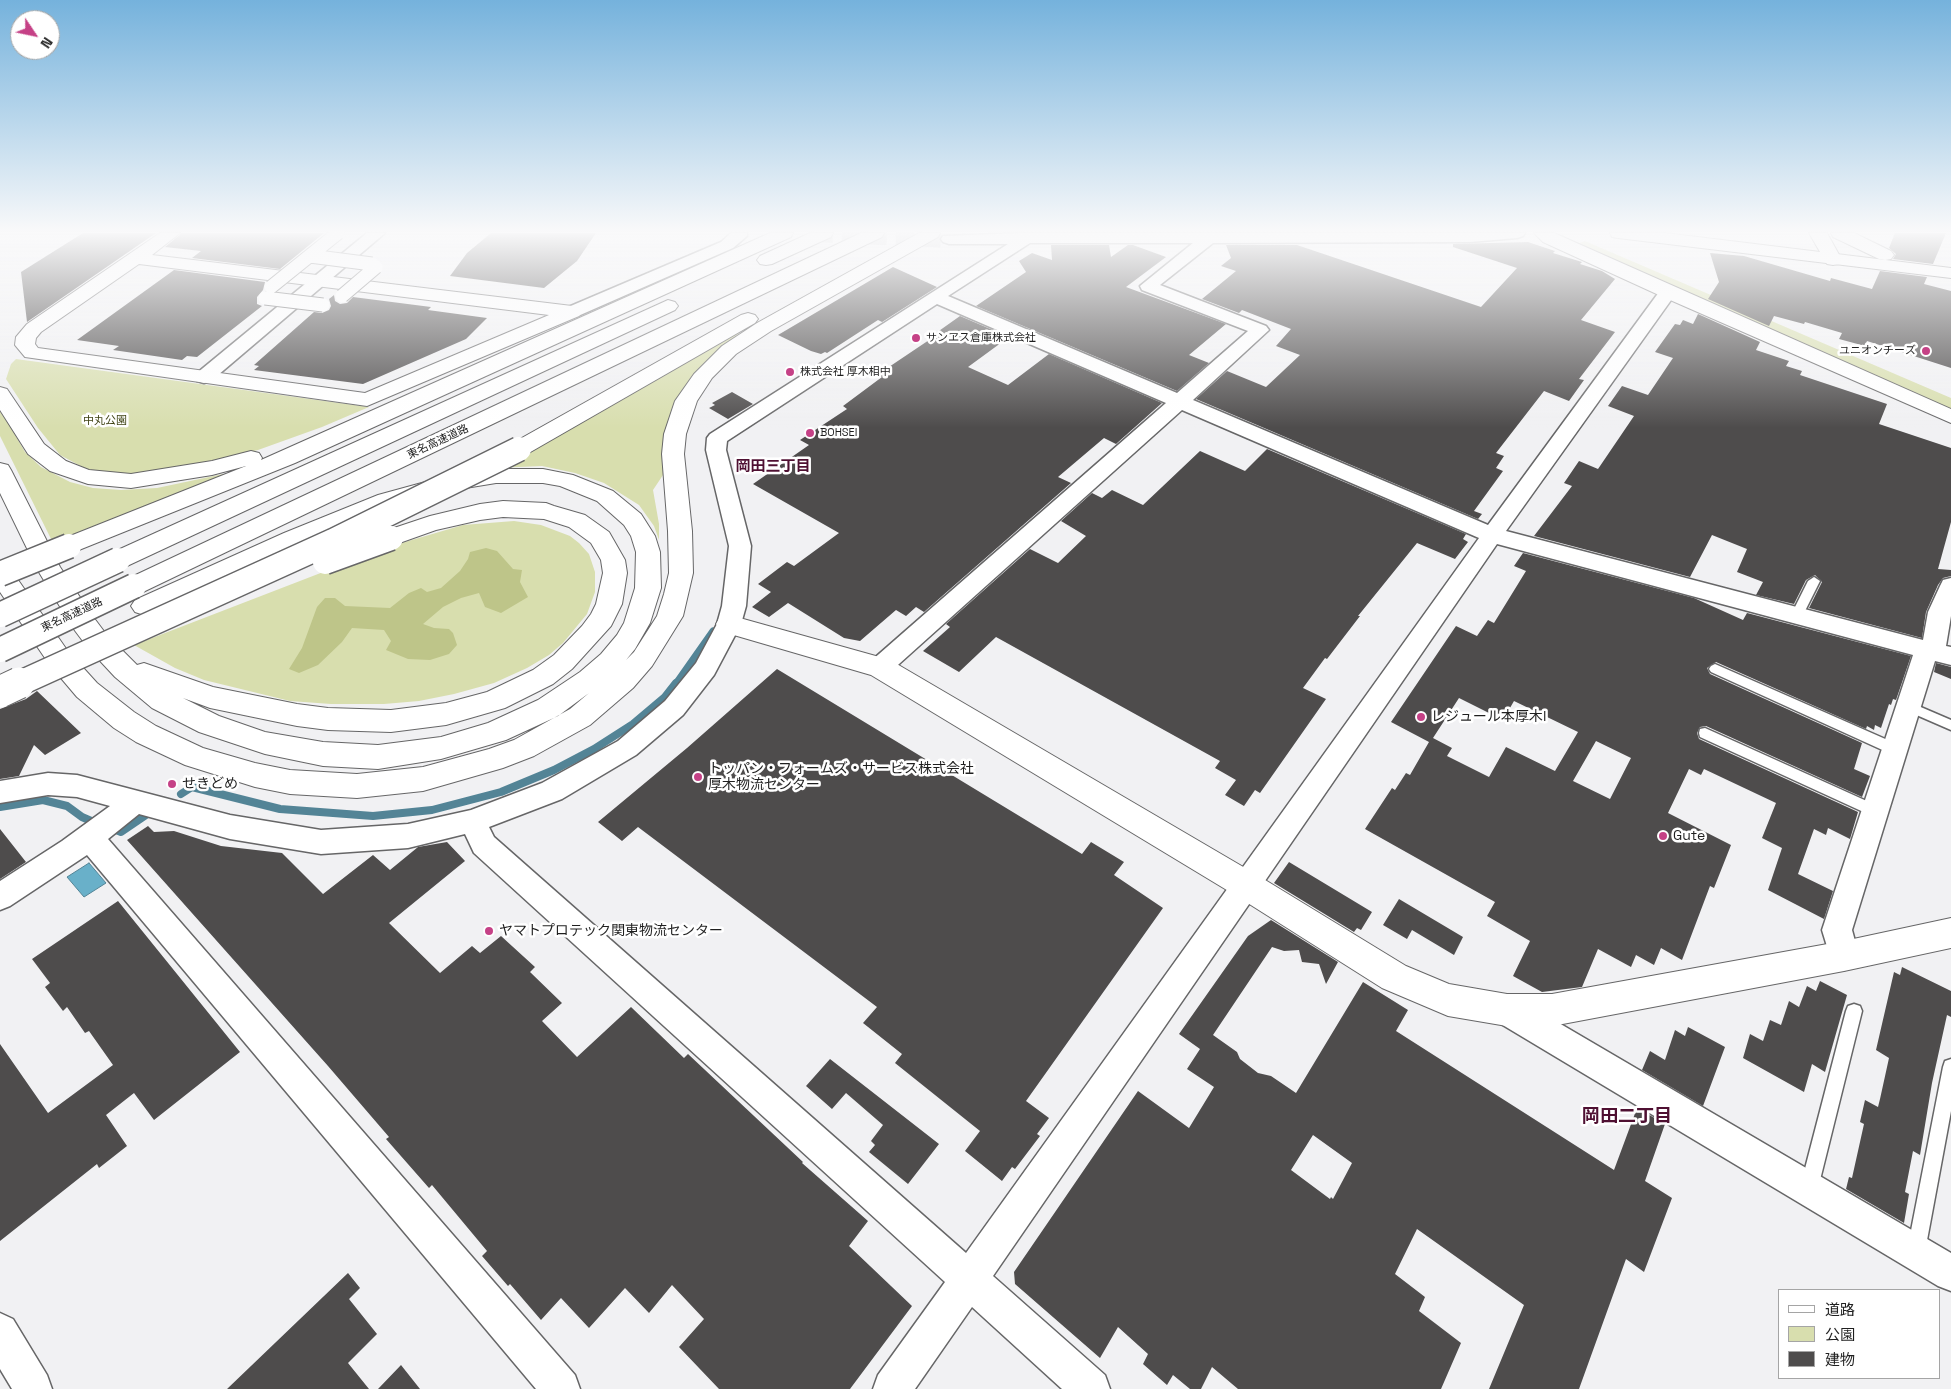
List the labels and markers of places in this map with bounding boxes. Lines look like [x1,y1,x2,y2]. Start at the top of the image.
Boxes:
place label: サンヱス倉庫株式会社 [926,331,1036,345]
marker: サンヱス倉庫株式会社 [910,332,922,344]
place label: ユニオンチーズ [1839,344,1916,358]
marker: ユニオンチーズ [1920,345,1932,357]
place label: 株式会社 厚木相中 [800,365,891,379]
marker: 株式会社 厚木相中 [784,366,796,378]
place label: BOHSEI [820,426,857,440]
marker: BOHSEI [804,427,816,439]
place label: レジュール本厚木I [1431,709,1546,725]
marker: レジュール本厚木I [1415,711,1427,723]
place label: トッパン・フォームズ・サービス株式会社 厚木物流センター [708,761,974,794]
marker: トッパン・フォームズ・サービス株式会社 厚木物流センター [692,771,704,783]
place label: せきどめ [182,776,238,792]
marker: せきどめ [166,778,178,790]
place label: Gute [1673,828,1705,844]
marker: Gute [1657,830,1669,842]
place label: ヤマトプロテック関東物流センター [499,923,723,939]
marker: ヤマトプロテック関東物流センター [483,925,495,937]

